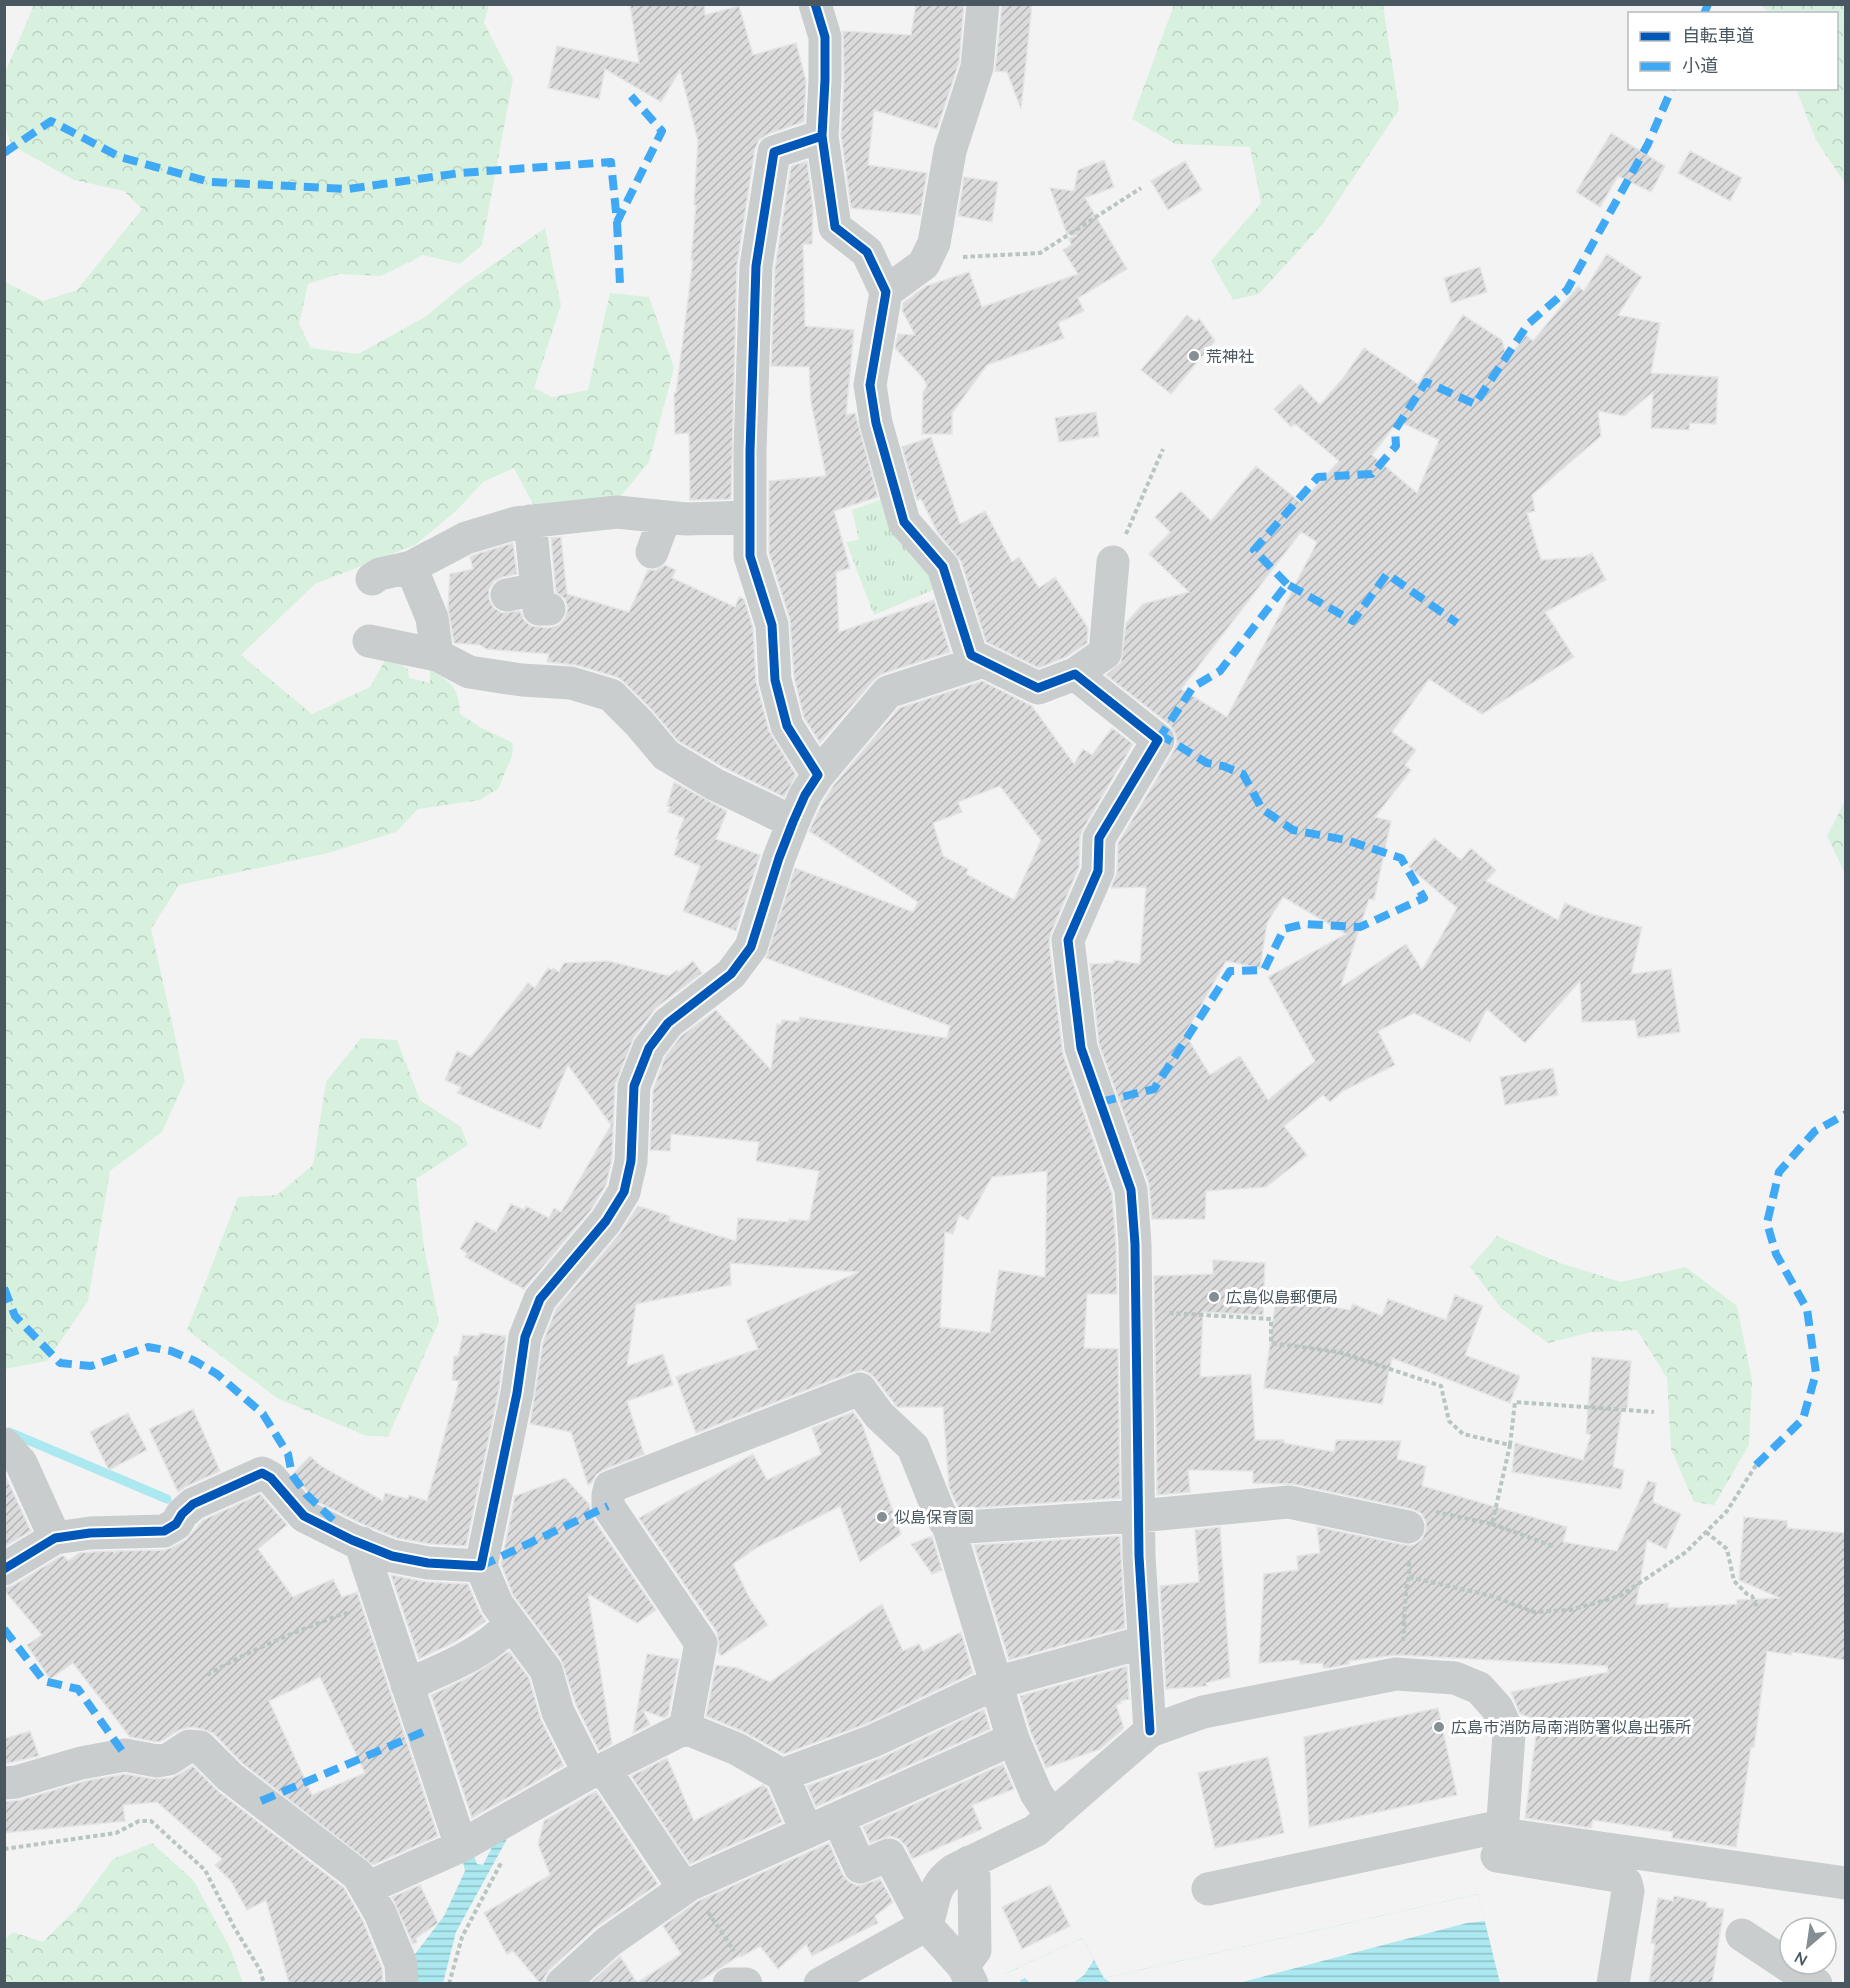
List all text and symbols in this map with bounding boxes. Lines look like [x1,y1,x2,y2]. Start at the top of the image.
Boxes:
legend [1628,12,1838,90]
text: 自転車道 [1682,24,1754,47]
text: 小道 [1682,54,1718,77]
place label: 荒神社 [1206,346,1254,366]
marker: 荒神社 [1187,349,1201,363]
place label: 広島似島郵便局 [1226,1287,1338,1307]
marker: 広島似島郵便局 [1207,1290,1221,1304]
place label: 似島保育園 [894,1507,974,1527]
marker: 似島保育園 [875,1510,889,1524]
place label: 広島市消防局南消防署似島出張所 [1451,1717,1691,1737]
marker: 広島市消防局南消防署似島出張所 [1432,1720,1446,1734]
north arrow [1778,1916,1838,1976]
text: N [1791,1948,1811,1971]

